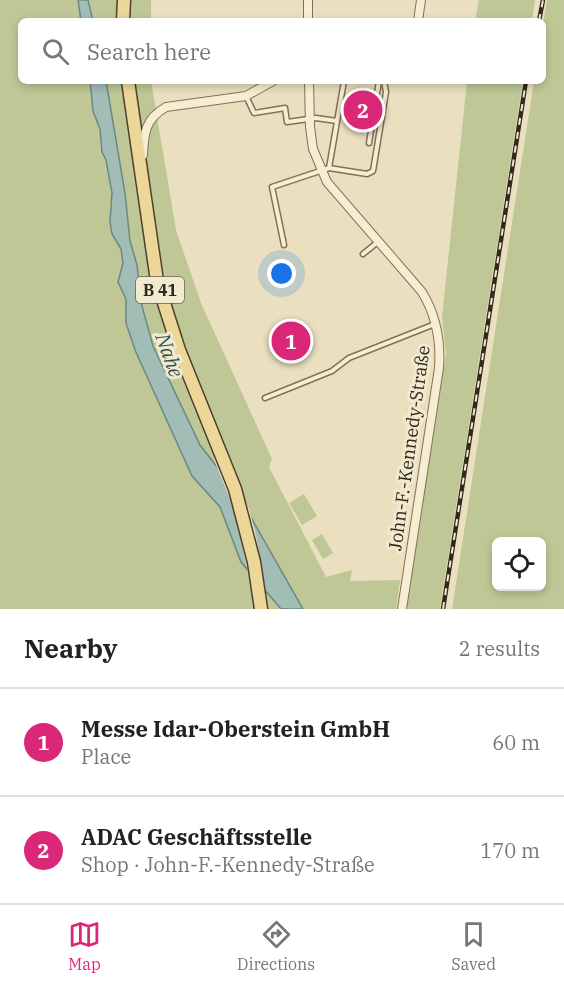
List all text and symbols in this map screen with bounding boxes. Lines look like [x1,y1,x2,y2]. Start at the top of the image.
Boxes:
search box [18,18,546,84]
icon: search [39,35,72,68]
text: Search here [87,37,211,66]
pin: 2 [344,88,382,132]
your location [267,259,296,288]
road number: B 41 [136,277,184,303]
pin: 1 [272,318,310,364]
water label: Nahe [149,328,190,381]
street label: John-F.-Kennedy-Straße [383,344,435,552]
map controls [492,537,546,591]
button: locate [492,537,546,591]
text: Nearby [24,631,118,665]
text: 2 results [459,635,540,662]
text: Messe Idar-Oberstein GmbH [81,714,390,743]
text: 1 [38,729,50,756]
text: 60 m [492,729,540,756]
text: Place [81,743,131,770]
text: ADAC Geschäftsstelle [81,822,312,851]
text: 2 [38,837,50,864]
text: 170 m [480,837,540,864]
text: Shop · John-F.-Kennedy-Straße [81,851,375,878]
tab: Map [68,918,101,974]
tab: Directions [237,918,315,974]
tab: Saved [451,918,496,974]

